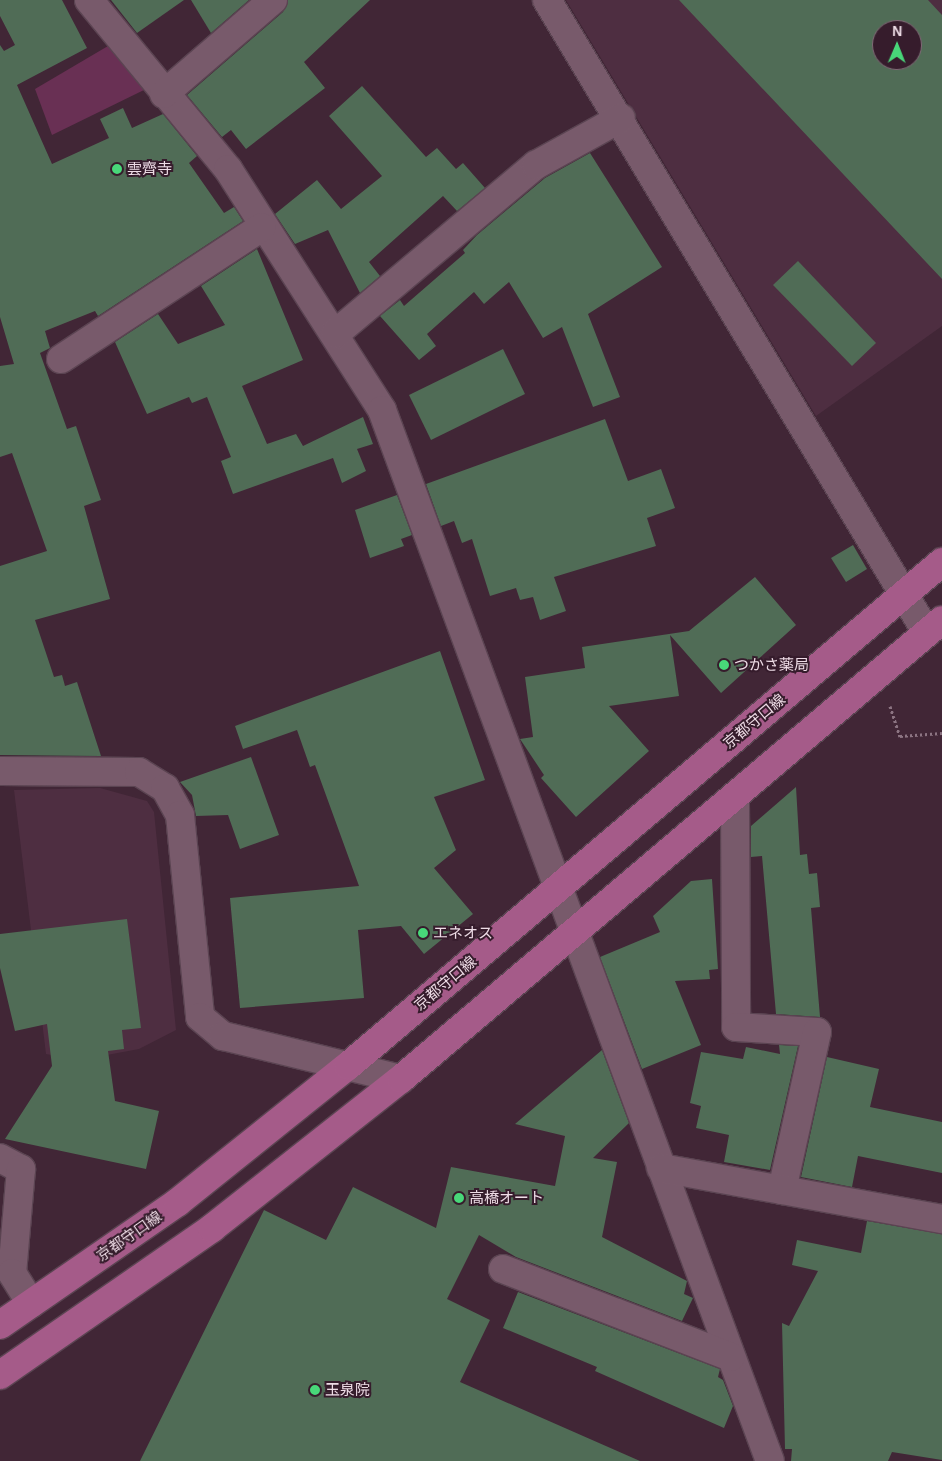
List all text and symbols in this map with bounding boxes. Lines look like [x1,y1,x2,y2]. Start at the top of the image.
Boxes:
north arrow [872,20,922,70]
text: N [892,23,902,39]
place label: 雲齊寺 [127,160,172,178]
marker: 雲齊寺 [111,163,123,175]
place label: つかさ薬局 [734,656,809,674]
marker: つかさ薬局 [718,659,730,671]
street label: 京都守口線 [719,690,789,752]
place label: エネオス [433,924,493,942]
marker: エネオス [417,927,429,939]
street label: 京都守口線 [410,952,480,1014]
place label: 高橋オート [469,1189,544,1207]
marker: 高橋オート [453,1192,465,1204]
street label: 京都守口線 [93,1207,165,1265]
place label: 玉泉院 [325,1381,370,1399]
marker: 玉泉院 [309,1384,321,1396]

